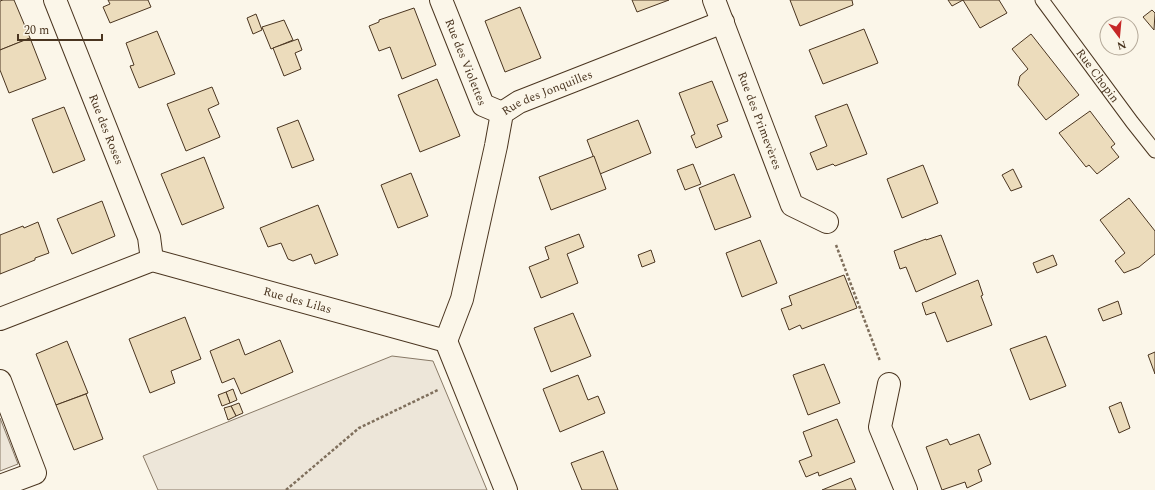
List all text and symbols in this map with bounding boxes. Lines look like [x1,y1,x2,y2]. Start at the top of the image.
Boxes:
scale bar [18,16,102,42]
street label: Rue des Violettes [439,16,491,109]
north arrow [1099,16,1139,56]
text: 20 m [24,21,49,40]
text: N [1115,36,1128,55]
street label: Rue Chopin [1071,45,1124,107]
street label: Rue des Jonquilles [498,65,595,121]
street label: Rue des Primevères [732,69,787,173]
street label: Rue des Roses [83,91,128,168]
street label: Rue des Lilas [261,282,334,319]

